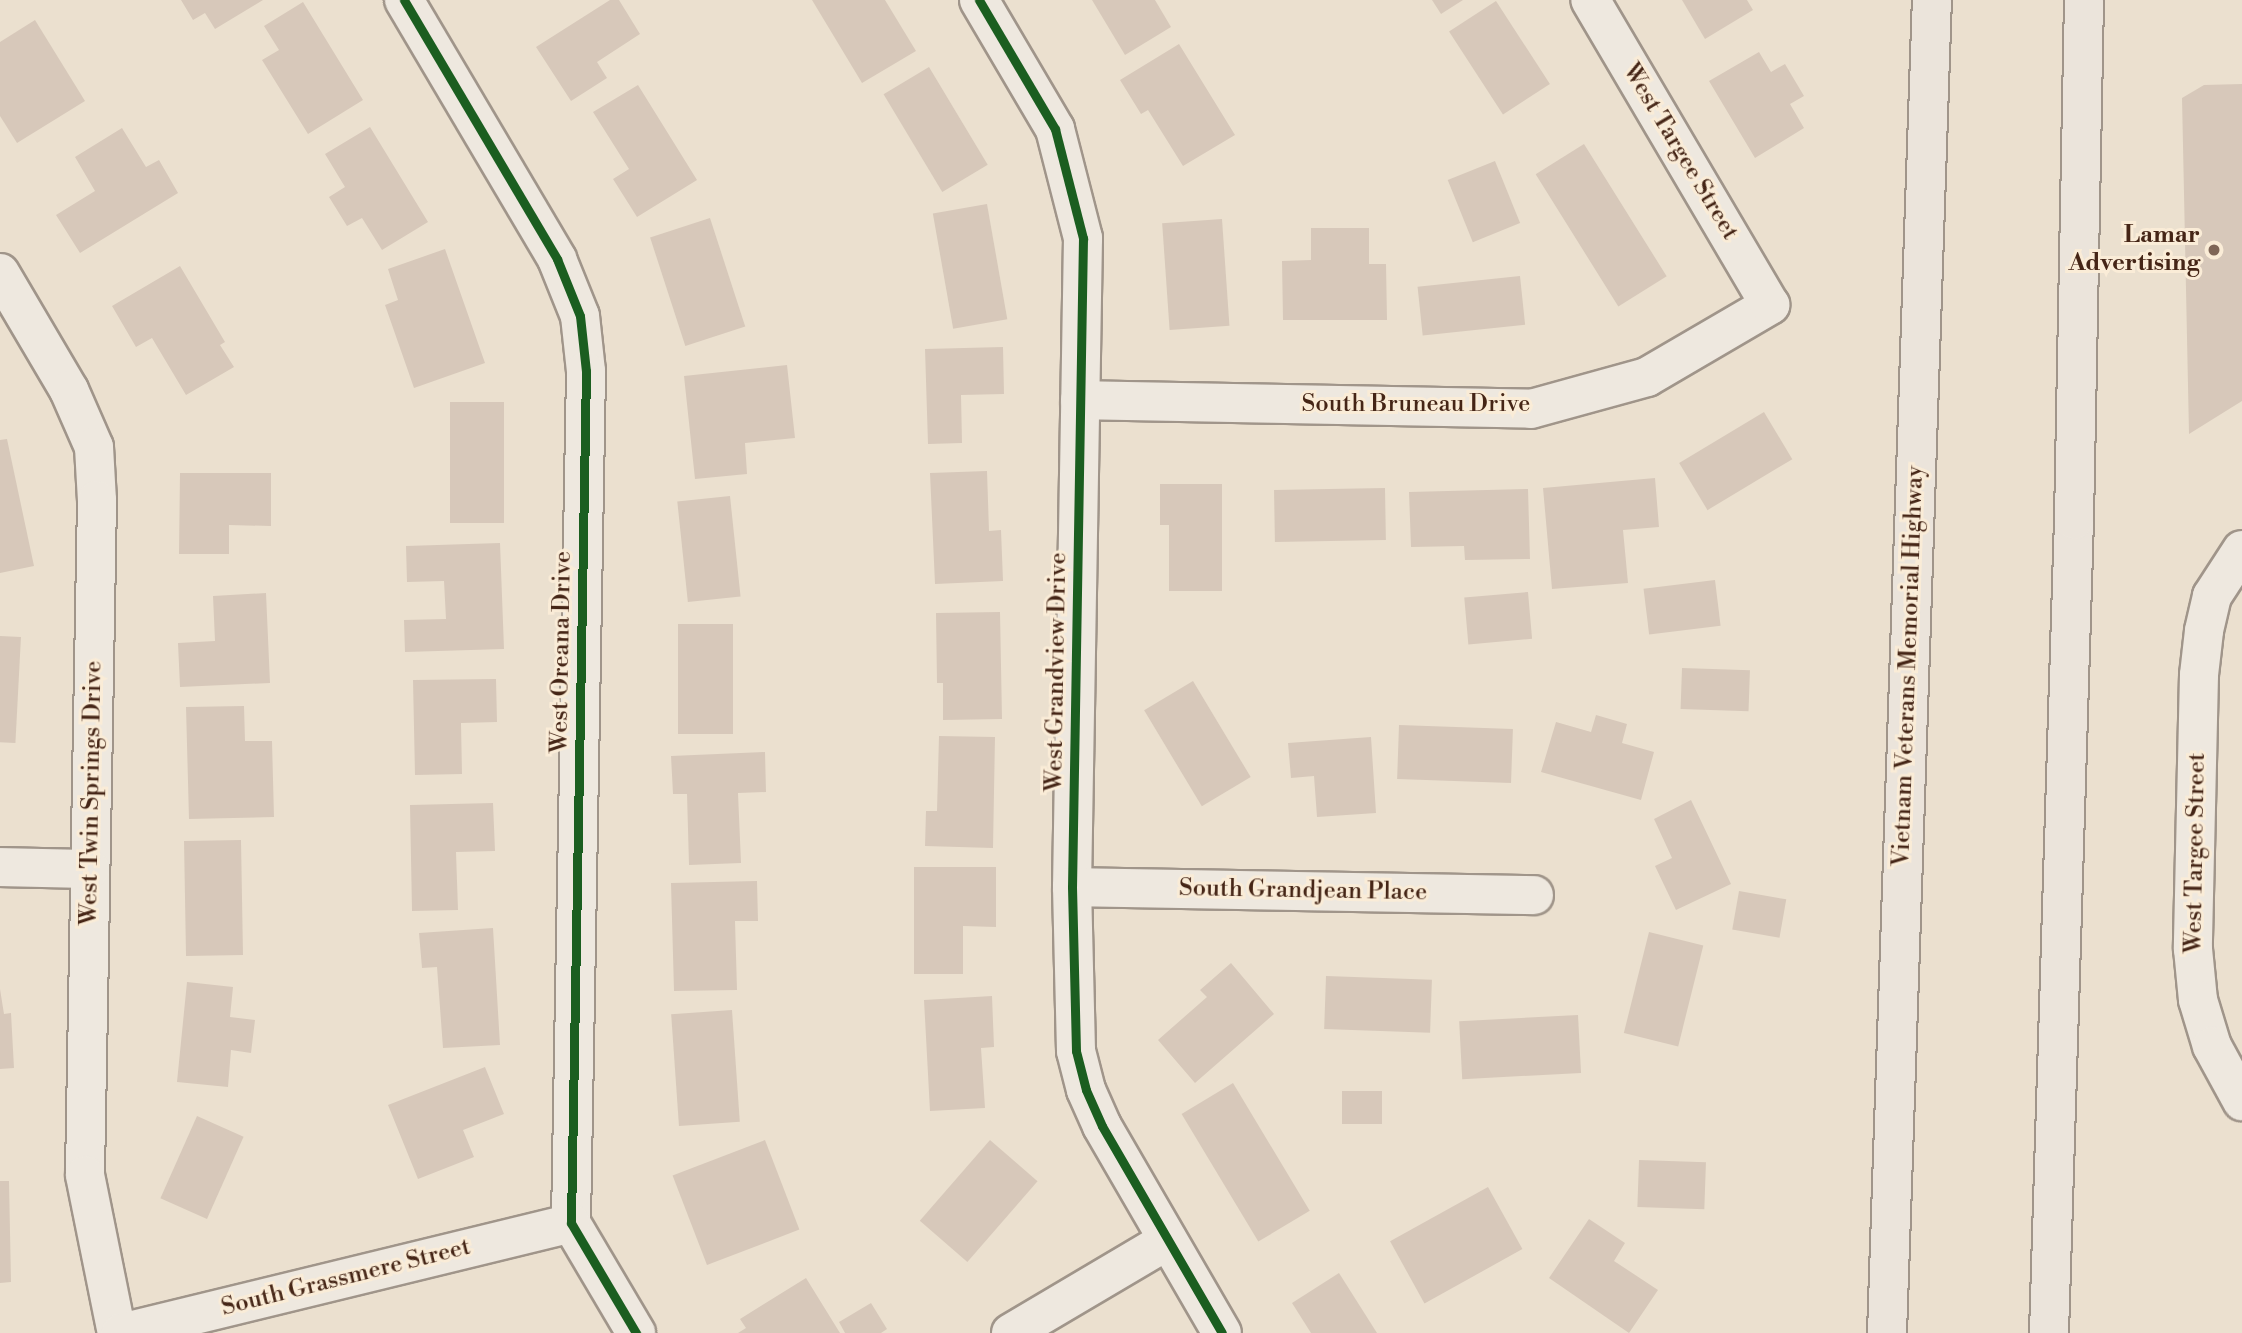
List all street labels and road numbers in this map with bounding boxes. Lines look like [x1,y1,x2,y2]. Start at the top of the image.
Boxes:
street label: West Targee Street [1616,59,1744,245]
street label: South Bruneau Drive [1302,391,1530,419]
street label: Vietnam Veterans Memorial Highway [1888,465,1930,867]
street label: West Oreana Drive [546,551,578,753]
street label: West Grandview Drive [1041,552,1073,792]
street label: West Twin Springs Drive [75,660,109,926]
street label: West Targee Street [2180,752,2212,954]
street label: South Grandjean Place [1179,874,1427,908]
street label: South Grassmere Street [218,1233,474,1323]

